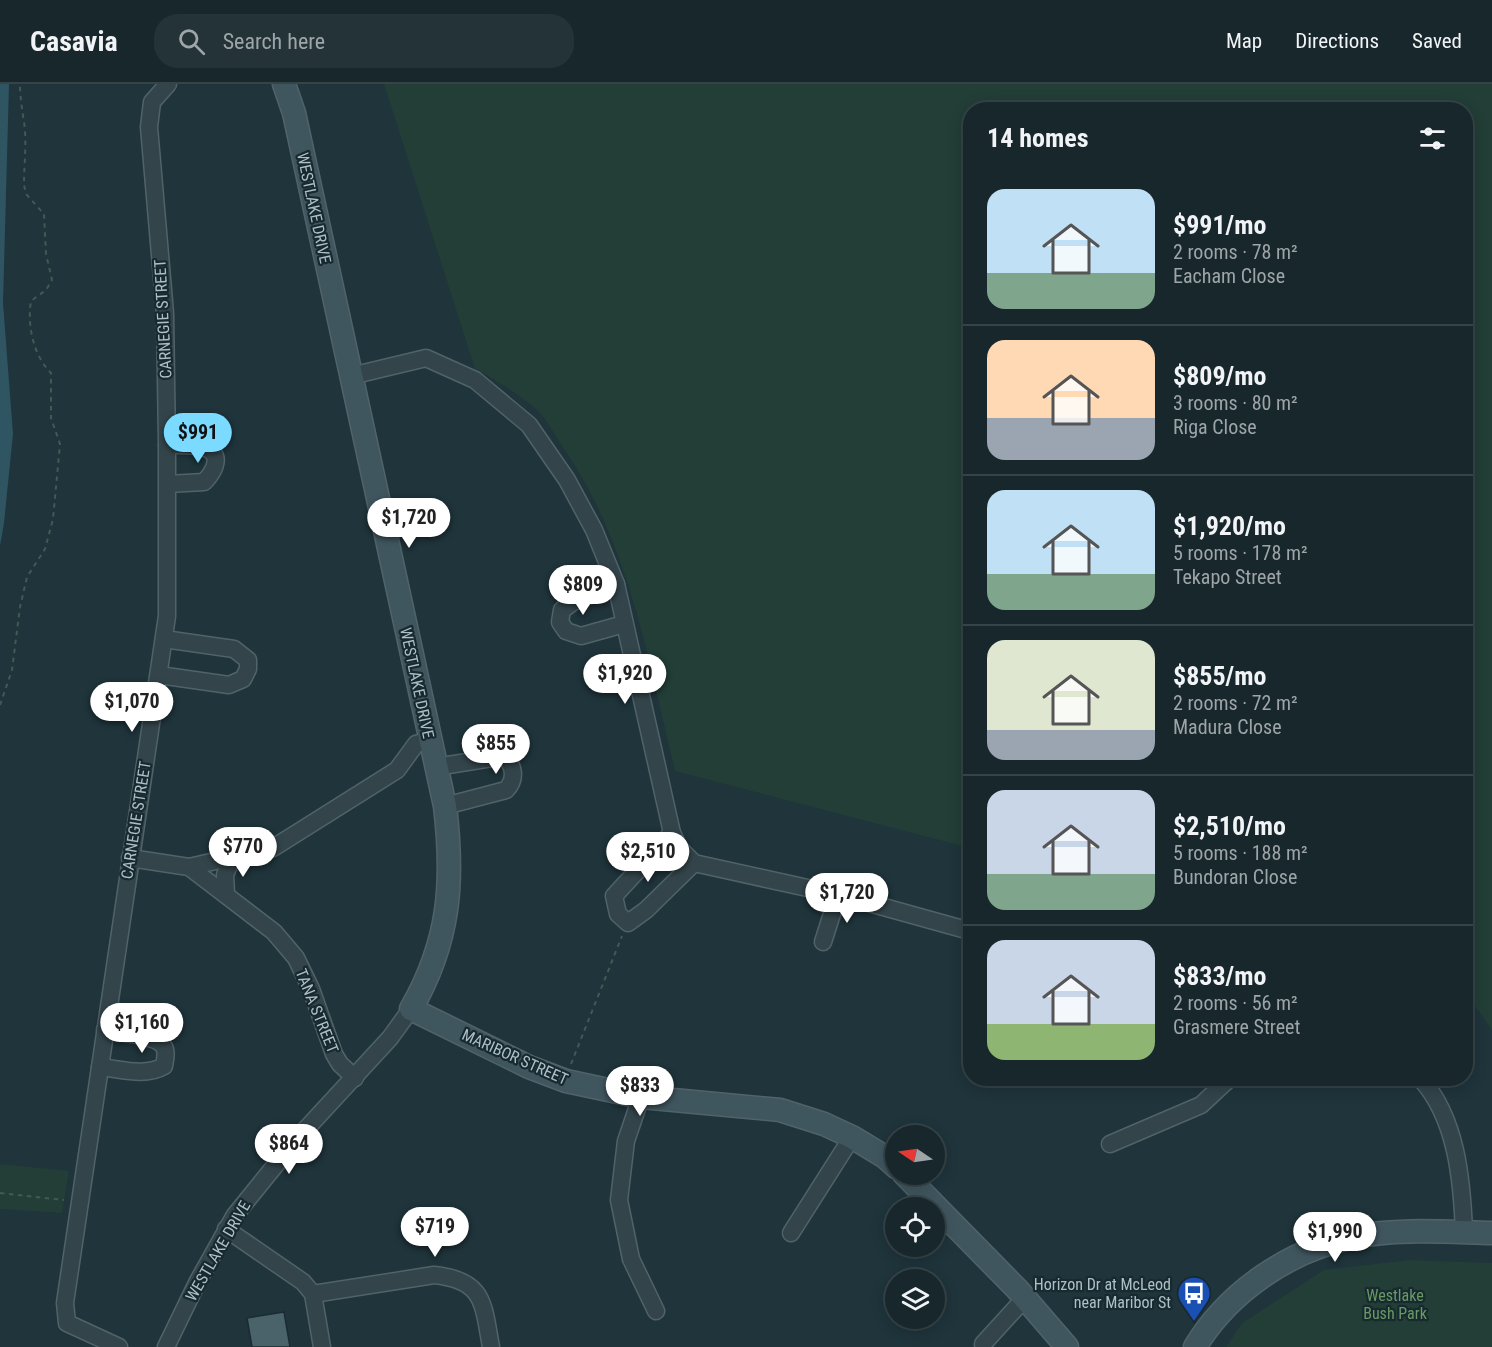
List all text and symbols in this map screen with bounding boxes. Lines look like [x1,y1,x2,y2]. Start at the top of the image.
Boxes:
search box [154,14,574,68]
text: Casavia [30,25,118,58]
icon: search [175,25,208,58]
text: Search here [223,29,325,54]
text: Map [1226,29,1262,53]
text: Directions [1295,29,1379,53]
text: Saved [1412,29,1462,53]
icon: filters [1416,122,1449,155]
text: 14 homes [987,123,1089,153]
street label: WESTLAKE DRIVE [293,151,335,265]
text: $991/mo [1173,210,1266,240]
icon: home [1035,213,1107,285]
text: 2 rooms · 78 m² [1173,240,1298,264]
street label: CARNEGIE STREET [150,259,176,379]
text: Eacham Close [1173,264,1285,288]
text: $809/mo [1173,361,1266,391]
icon: home [1035,364,1107,436]
text: 3 rooms · 80 m² [1173,391,1298,415]
pin: $991 [162,413,234,464]
text: Riga Close [1173,415,1257,439]
text: $991 [178,420,218,444]
pin: $1,720 [360,498,458,549]
text: $1,720 [381,505,437,529]
text: $1,920/mo [1173,511,1286,541]
icon: home [1035,514,1107,586]
text: 5 rooms · 178 m² [1173,541,1308,565]
pin: $809 [547,565,619,616]
text: Tekapo Street [1173,565,1282,589]
text: $809 [563,572,603,596]
street label: WESTLAKE DRIVE [396,626,438,740]
pin: $1,920 [576,654,674,705]
text: $1,920 [597,661,653,685]
text: $855/mo [1173,661,1266,691]
icon: home [1035,664,1107,736]
pin: $1,070 [83,682,181,733]
text: $1,070 [104,689,160,713]
text: 2 rooms · 72 m² [1173,691,1298,715]
text: Madura Close [1173,715,1282,739]
pin: $855 [460,724,532,775]
text: $855 [476,731,516,755]
street label: CARNEGIE STREET [117,760,155,880]
text: $2,510/mo [1173,811,1286,841]
icon: home [1035,814,1107,886]
pin: $770 [207,827,279,878]
pin: $2,510 [599,832,697,883]
text: $770 [223,834,263,858]
text: $2,510 [620,839,676,863]
text: 5 rooms · 188 m² [1173,841,1308,865]
text: Bundoran Close [1173,865,1297,889]
pin: $1,720 [798,873,896,924]
text: $1,720 [819,880,875,904]
text: $833/mo [1173,961,1266,991]
icon: home [1035,964,1107,1036]
street label: TANA STREET [291,966,343,1056]
text: 2 rooms · 56 m² [1173,991,1298,1015]
pin: $1,160 [93,1003,191,1054]
text: $1,160 [114,1010,170,1034]
text: Grasmere Street [1173,1015,1300,1039]
street label: MARIBOR STREET [459,1025,571,1089]
pin: $833 [604,1066,676,1117]
text: $833 [620,1073,660,1097]
pin: $864 [253,1124,325,1175]
north arrow [885,1125,945,1185]
map controls [885,1125,945,1329]
text: $864 [269,1131,309,1155]
street label: WESTLAKE DRIVE [182,1197,254,1305]
button: locate [885,1197,945,1257]
pin: $719 [399,1207,471,1258]
pin: $1,990 [1286,1212,1384,1263]
text: $719 [415,1214,455,1238]
text: $1,990 [1307,1219,1363,1243]
button: layers [885,1269,945,1329]
place label: Horizon Dr at McLeod near Maribor St [1034,1275,1171,1312]
bus stop icon: Horizon Dr at McLeod near Maribor St [1176,1275,1212,1322]
park label: Westlake Bush Park [1363,1286,1428,1323]

